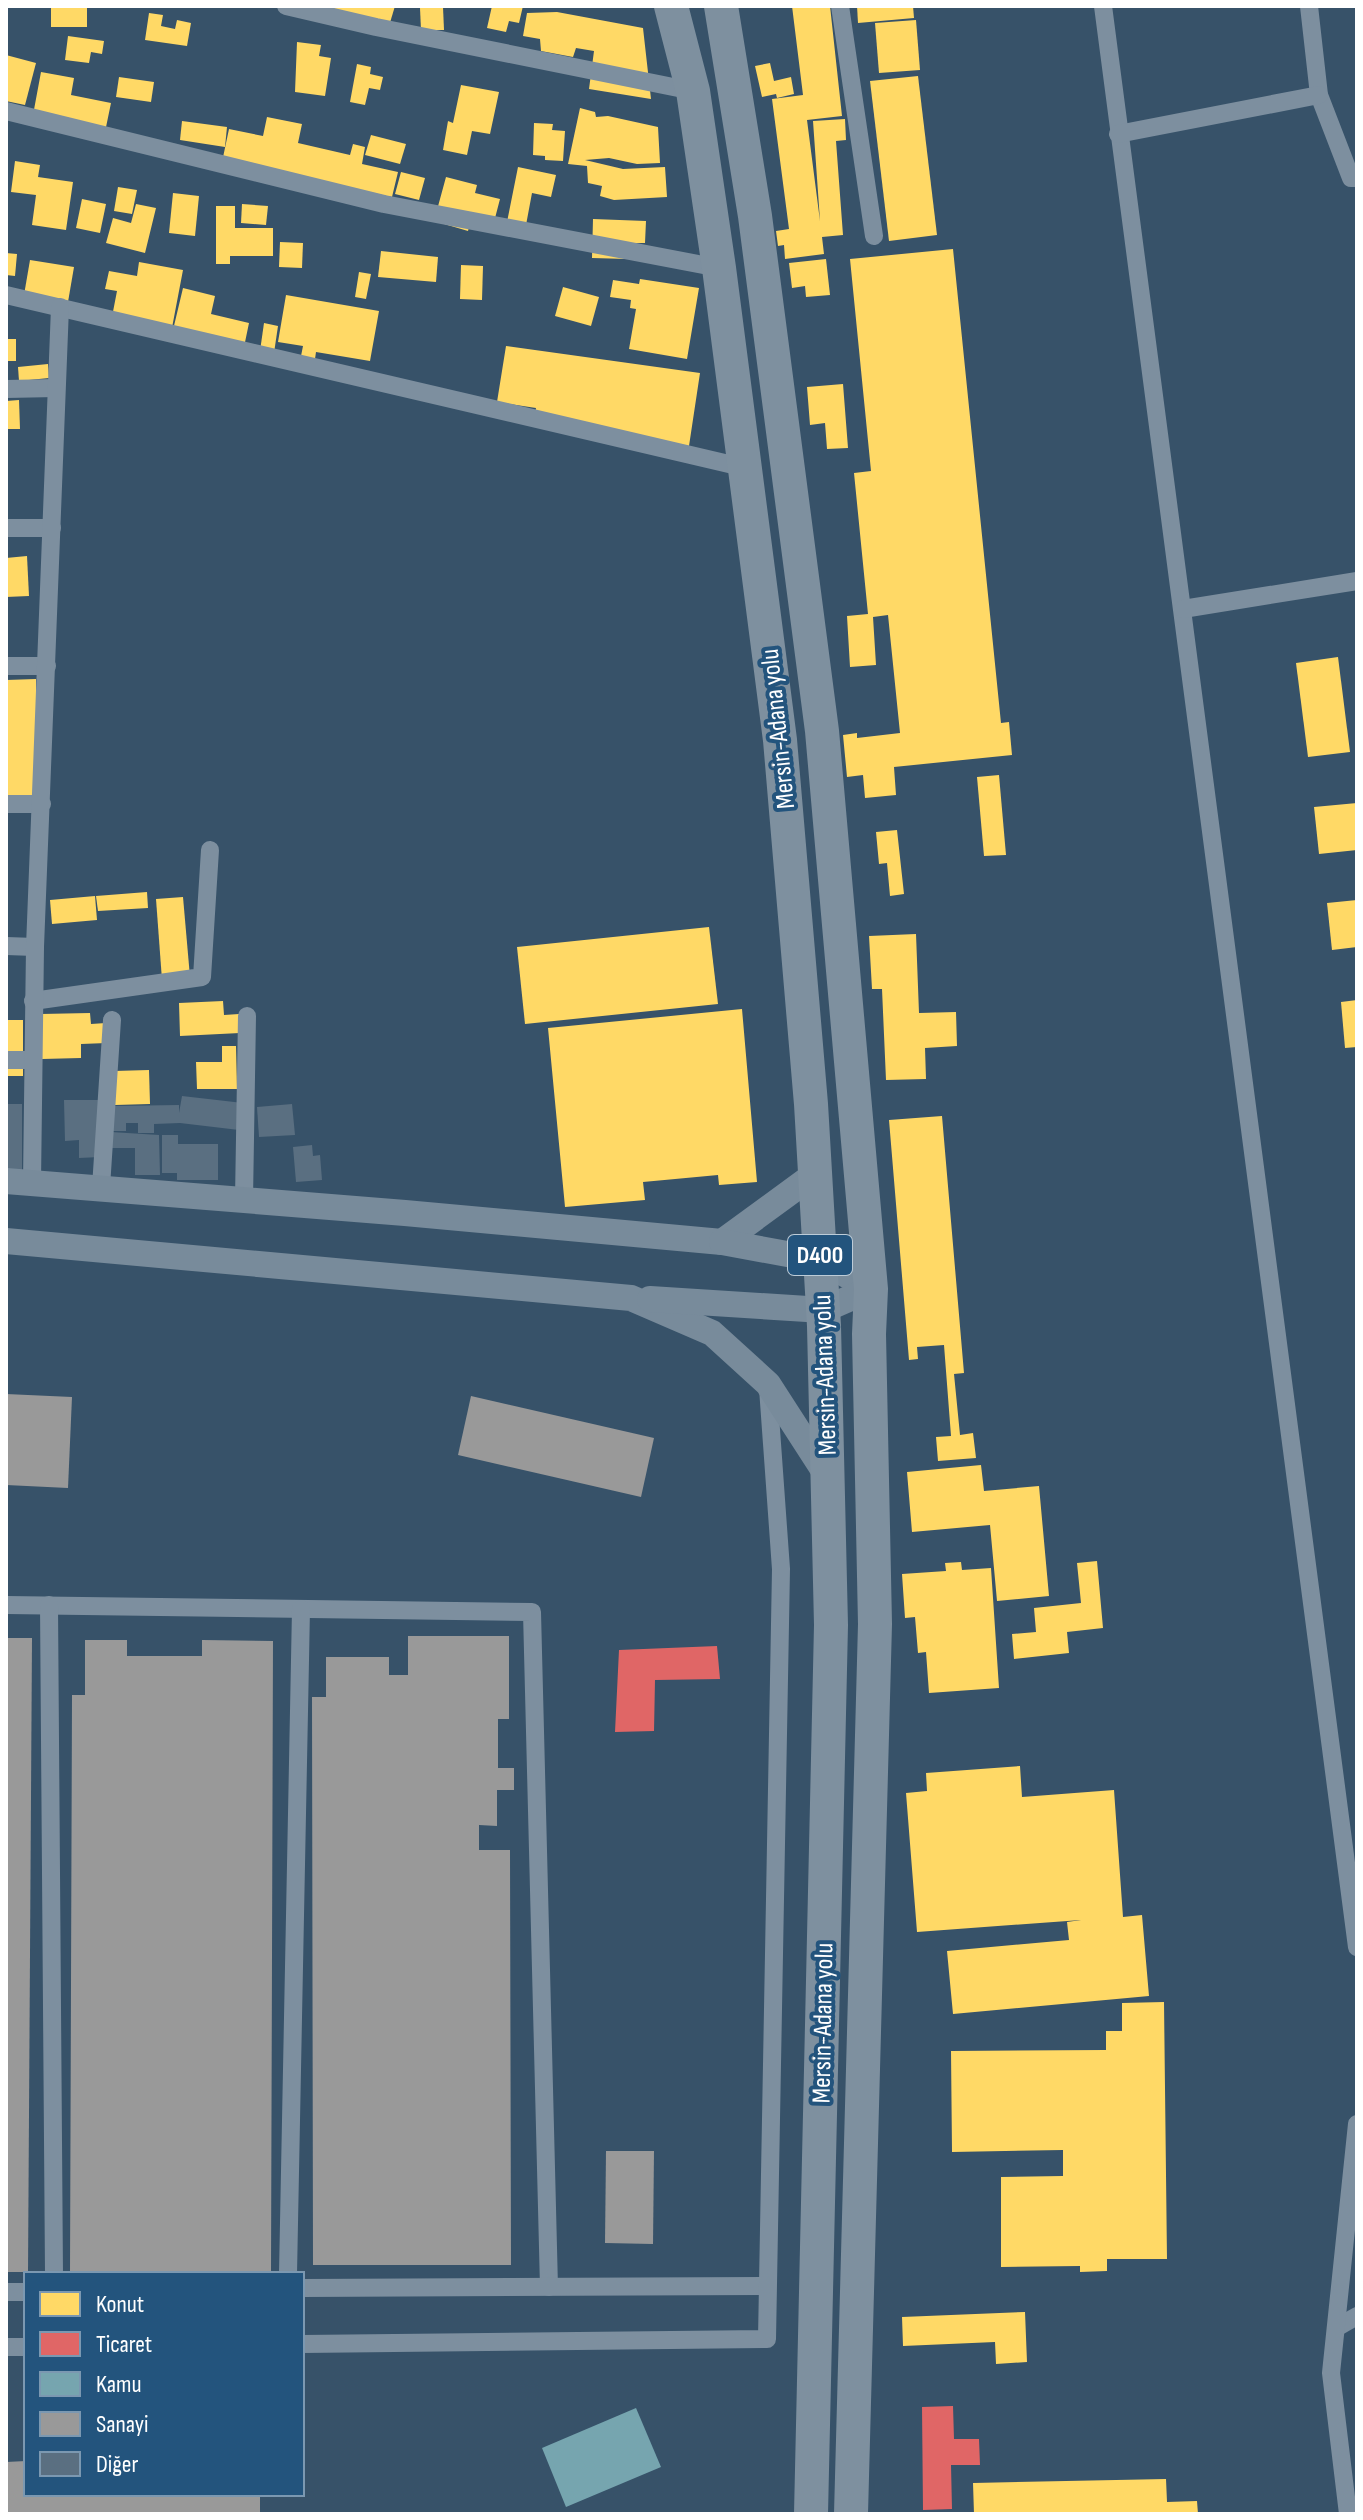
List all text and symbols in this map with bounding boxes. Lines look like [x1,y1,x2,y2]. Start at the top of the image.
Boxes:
street label: Mersin-Adana yolu [755,647,802,810]
road number: D400 [788,1235,852,1275]
street label: Mersin-Adana yolu [807,1294,844,1456]
street label: Mersin-Adana yolu [807,1943,840,2104]
legend [24,2272,304,2496]
text: Konut [96,2290,144,2319]
text: Ticaret [96,2330,152,2359]
text: Kamu [96,2370,141,2399]
text: Sanayi [96,2410,149,2439]
text: Diğer [96,2450,138,2479]

